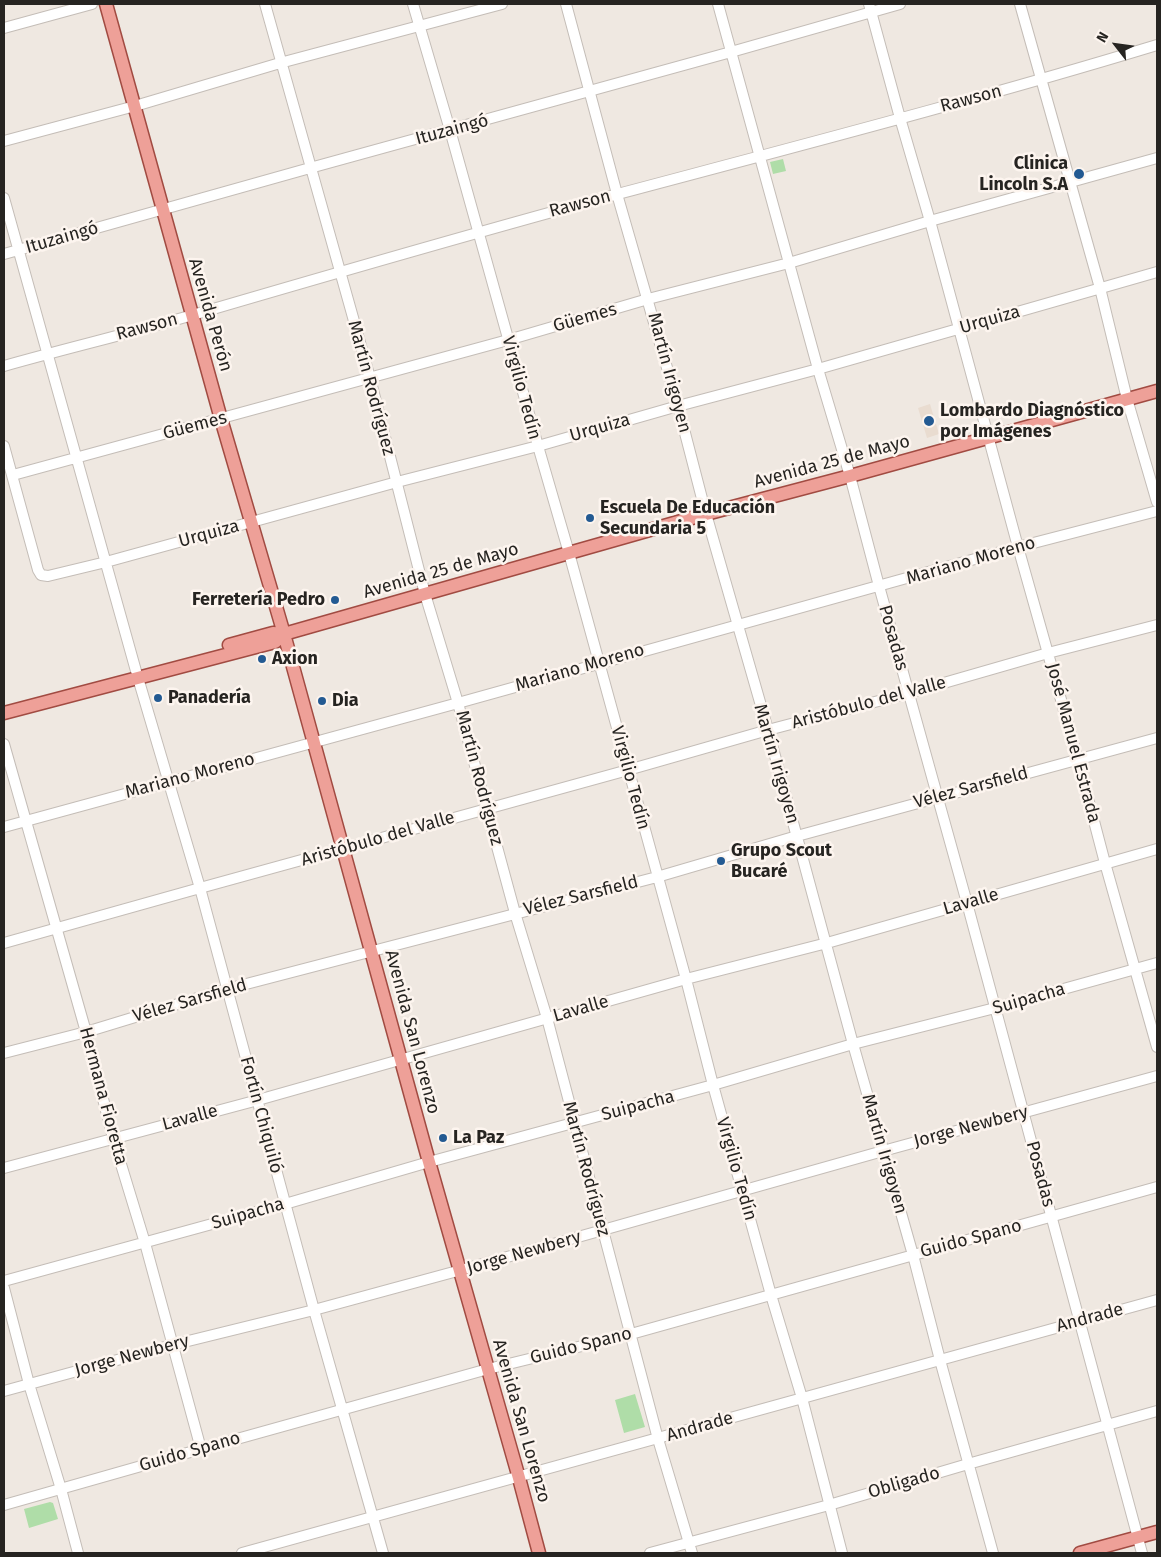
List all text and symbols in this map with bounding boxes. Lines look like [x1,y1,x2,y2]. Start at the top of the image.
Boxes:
north arrow [1091,20,1141,70]
text: N [1093,29,1112,46]
street label: Rawson [938,80,1004,118]
street label: Ituzaingó [413,110,491,150]
place label: Clinica Lincoln S.A [979,153,1068,195]
marker: Clinica Lincoln S.A [1072,167,1086,181]
street label: Rawson [547,185,613,223]
street label: Ituzaingó [23,217,101,259]
street label: Avenida Perón [183,256,237,374]
street label: Güemes [551,299,619,337]
street label: Urquiza [957,301,1023,339]
street label: Rawson [114,308,180,346]
street label: Martín Irigoyen [643,310,695,436]
street label: Martín Rodríguez [343,318,399,458]
street label: Virgilio Tedín [497,334,545,442]
place label: Lombardo Diagnóstico por Imágenes [940,400,1124,442]
street label: Güemes [161,407,229,445]
street label: Urquiza [567,409,633,447]
marker: Lombardo Diagnóstico por Imágenes [922,414,936,428]
street label: Avenida 25 de Mayo [752,431,912,493]
place label: Escuela De Educación Secundaria 5 [600,497,775,540]
marker: Escuela De Educación Secundaria 5 [584,512,596,524]
street label: Urquiza [176,516,242,552]
street label: Mariano Moreno [904,532,1038,590]
street label: Avenida 25 de Mayo [361,538,521,604]
place label: Ferretería Pedro [192,589,325,611]
marker: Ferretería Pedro [329,594,341,606]
street label: Posadas [873,603,913,673]
street label: Mariano Moreno [513,639,647,697]
place label: Axion [272,648,318,670]
marker: Axion [256,653,268,665]
street label: José Manuel Estrada [1041,661,1105,825]
street label: Aristóbulo del Valle [789,672,949,734]
place label: Panadería [168,687,251,709]
place label: Dia [332,690,359,712]
marker: Panadería [152,692,164,704]
marker: Dia [316,695,328,707]
street label: Martín Irigoyen [749,702,803,826]
street label: Martín Rodríguez [451,708,507,848]
street label: Virgilio Tedín [606,724,654,832]
street label: Mariano Moreno [123,748,257,804]
street label: Vélez Sarsfield [911,762,1031,814]
street label: Aristóbulo del Valle [299,807,457,871]
place label: Grupo Scout Bucaré [731,840,832,882]
marker: Grupo Scout Bucaré [715,855,727,867]
street label: Vélez Sarsfield [521,871,641,921]
street label: Lavalle [941,884,1001,920]
street label: Avenida San Lorenzo [380,948,444,1116]
street label: Vélez Sarsfield [130,974,250,1028]
street label: Suipacha [990,978,1068,1020]
street label: Lavalle [551,991,611,1027]
street label: Hermana Fioretta [74,1025,132,1167]
street label: Fortín Chiquiló [235,1054,287,1176]
street label: Suipacha [599,1086,677,1126]
street label: Martín Irigoyen [857,1092,911,1216]
street label: Martín Rodríguez [558,1099,614,1239]
street label: Lavalle [160,1100,220,1136]
street label: Jorge Newbery [911,1101,1031,1153]
street label: Virgilio Tedín [711,1115,761,1223]
place label: La Paz [453,1127,504,1149]
marker: La Paz [437,1132,449,1144]
street label: Posadas [1021,1139,1059,1209]
street label: Suipacha [209,1193,287,1235]
street label: Guido Spano [918,1215,1024,1263]
street label: Jorge Newbery [464,1226,584,1280]
street label: Andrade [1054,1299,1126,1337]
street label: Guido Spano [528,1323,634,1369]
street label: Jorge Newbery [72,1330,192,1382]
street label: Avenida San Lorenzo [487,1337,555,1505]
street label: Andrade [664,1407,736,1447]
street label: Guido Spano [137,1427,243,1477]
street label: Obligado [866,1462,942,1504]

